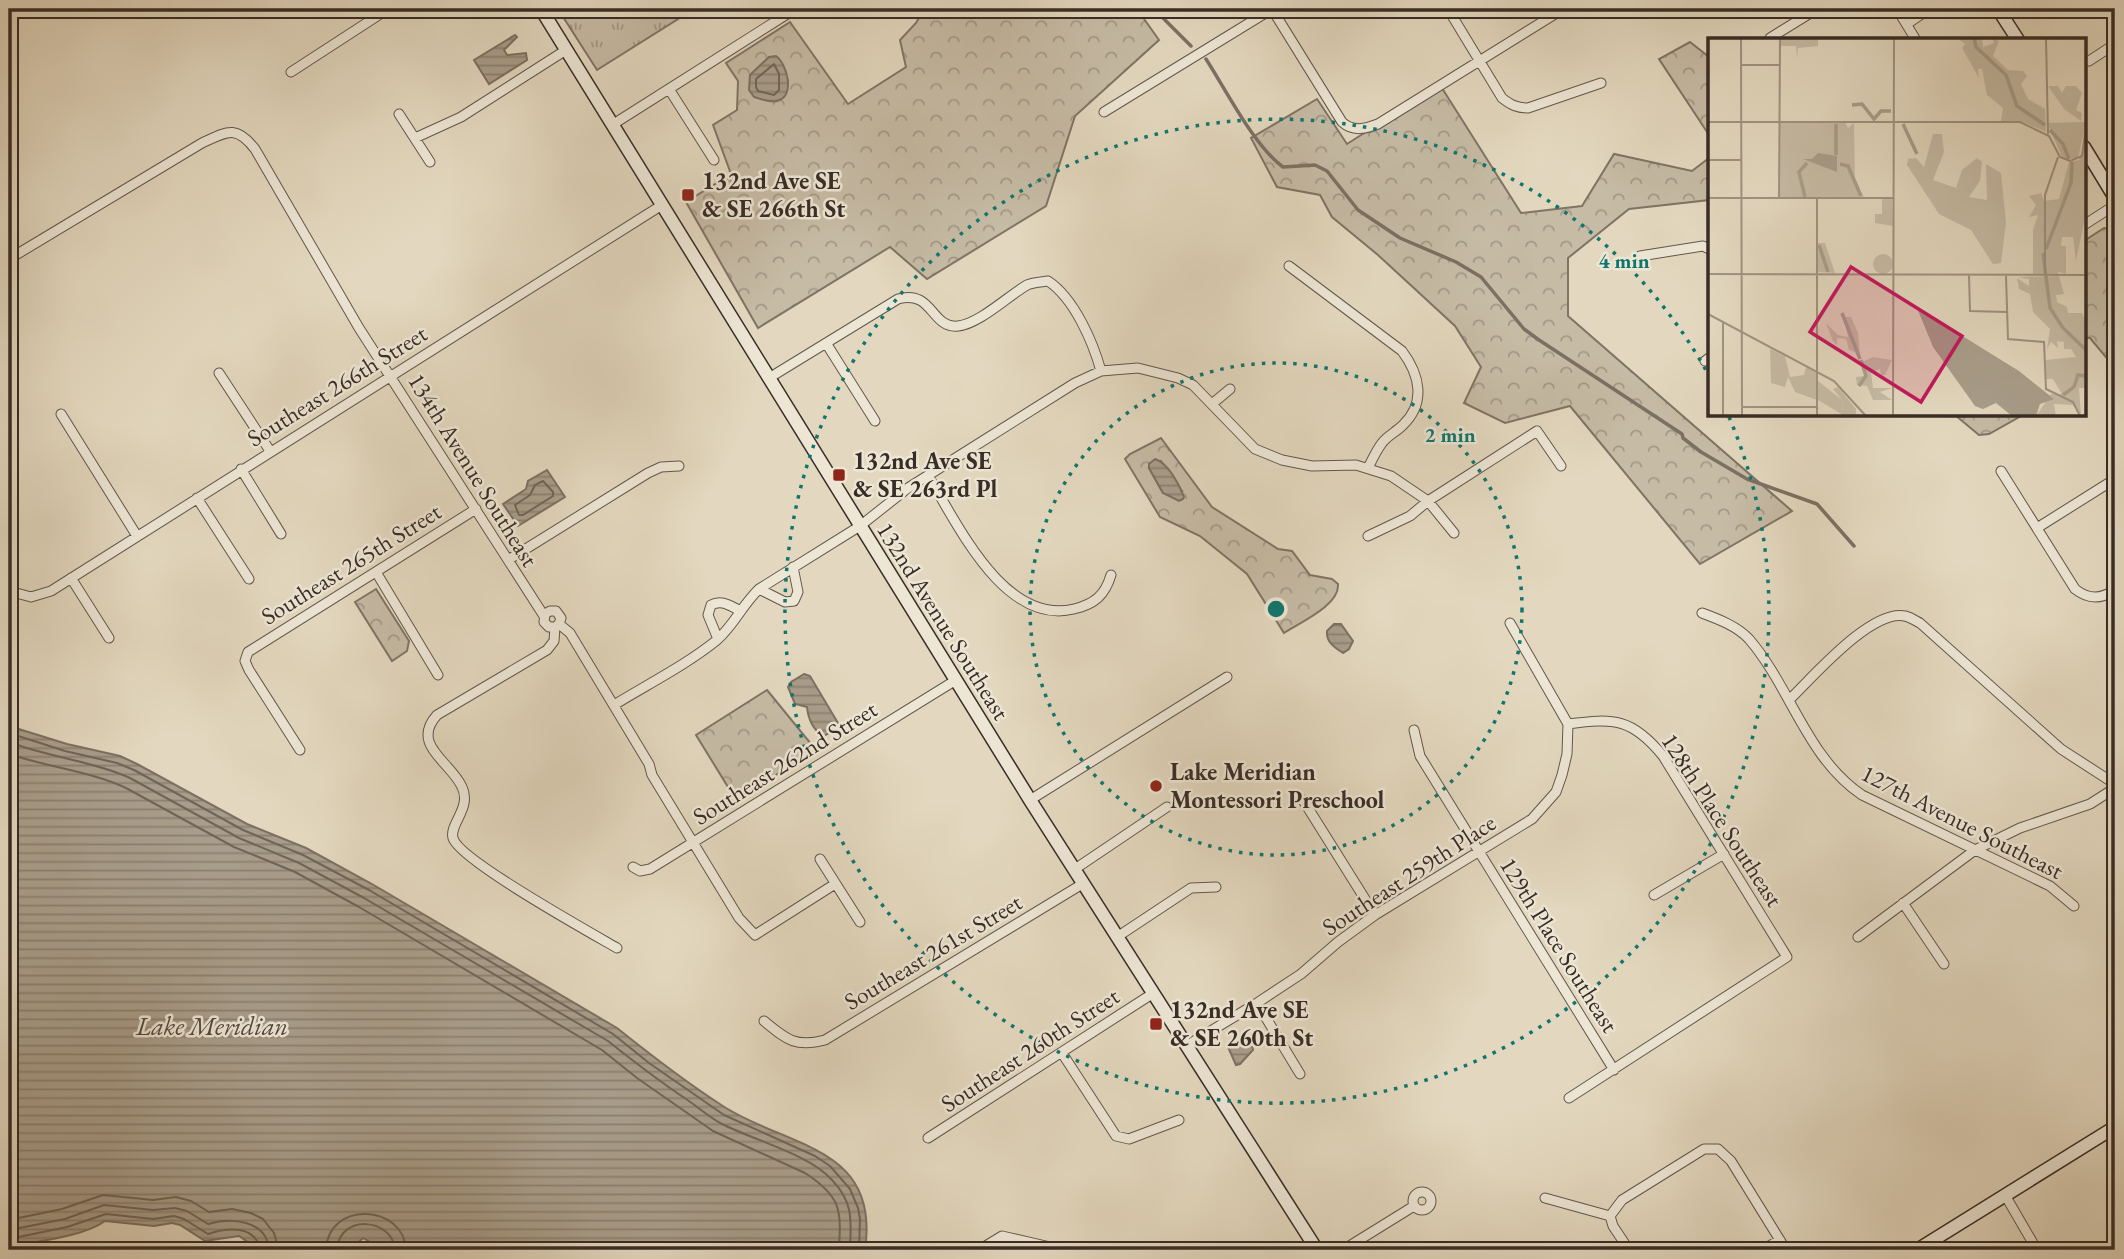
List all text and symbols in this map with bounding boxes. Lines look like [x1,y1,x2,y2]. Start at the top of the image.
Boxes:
inset map [1708,38,2086,416]
place label: 132nd Ave SE & SE 266th St [702,165,845,224]
marker: 132nd Ave SE & SE 266th St [680,187,696,203]
text: 4 min [1598,247,1650,274]
street label: Southeast 266th Street [241,317,433,453]
street label: 134th Avenue Southeast [401,367,546,573]
text: 2 min [1424,421,1476,448]
place label: 132nd Ave SE & SE 263rd Pl [853,445,997,504]
marker: 132nd Ave SE & SE 263rd Pl [831,467,847,483]
street label: Southeast 265th Street [255,495,447,631]
street label: 132nd Avenue Southeast [870,516,1017,726]
centre of rings [1264,597,1288,621]
street label: Southeast 262nd Street [687,693,883,832]
street label: 128th Place Southeast [1655,727,1790,913]
place label: Lake Meridian Montessori Preschool [1170,756,1385,815]
street label: 127th Avenue Southeast [1856,757,2069,886]
marker: Lake Meridian Montessori Preschool [1148,778,1164,794]
street label: Southeast 259th Place [1316,807,1502,942]
street label: 129th Place Southeast [1493,851,1626,1039]
street label: Southeast 261st Street [838,886,1028,1017]
street label: Southeast 260th Street [935,980,1125,1119]
place label: 132nd Ave SE & SE 260th St [1170,994,1313,1053]
water label: Lake Meridian [135,1009,288,1043]
marker: 132nd Ave SE & SE 260th St [1148,1016,1164,1032]

